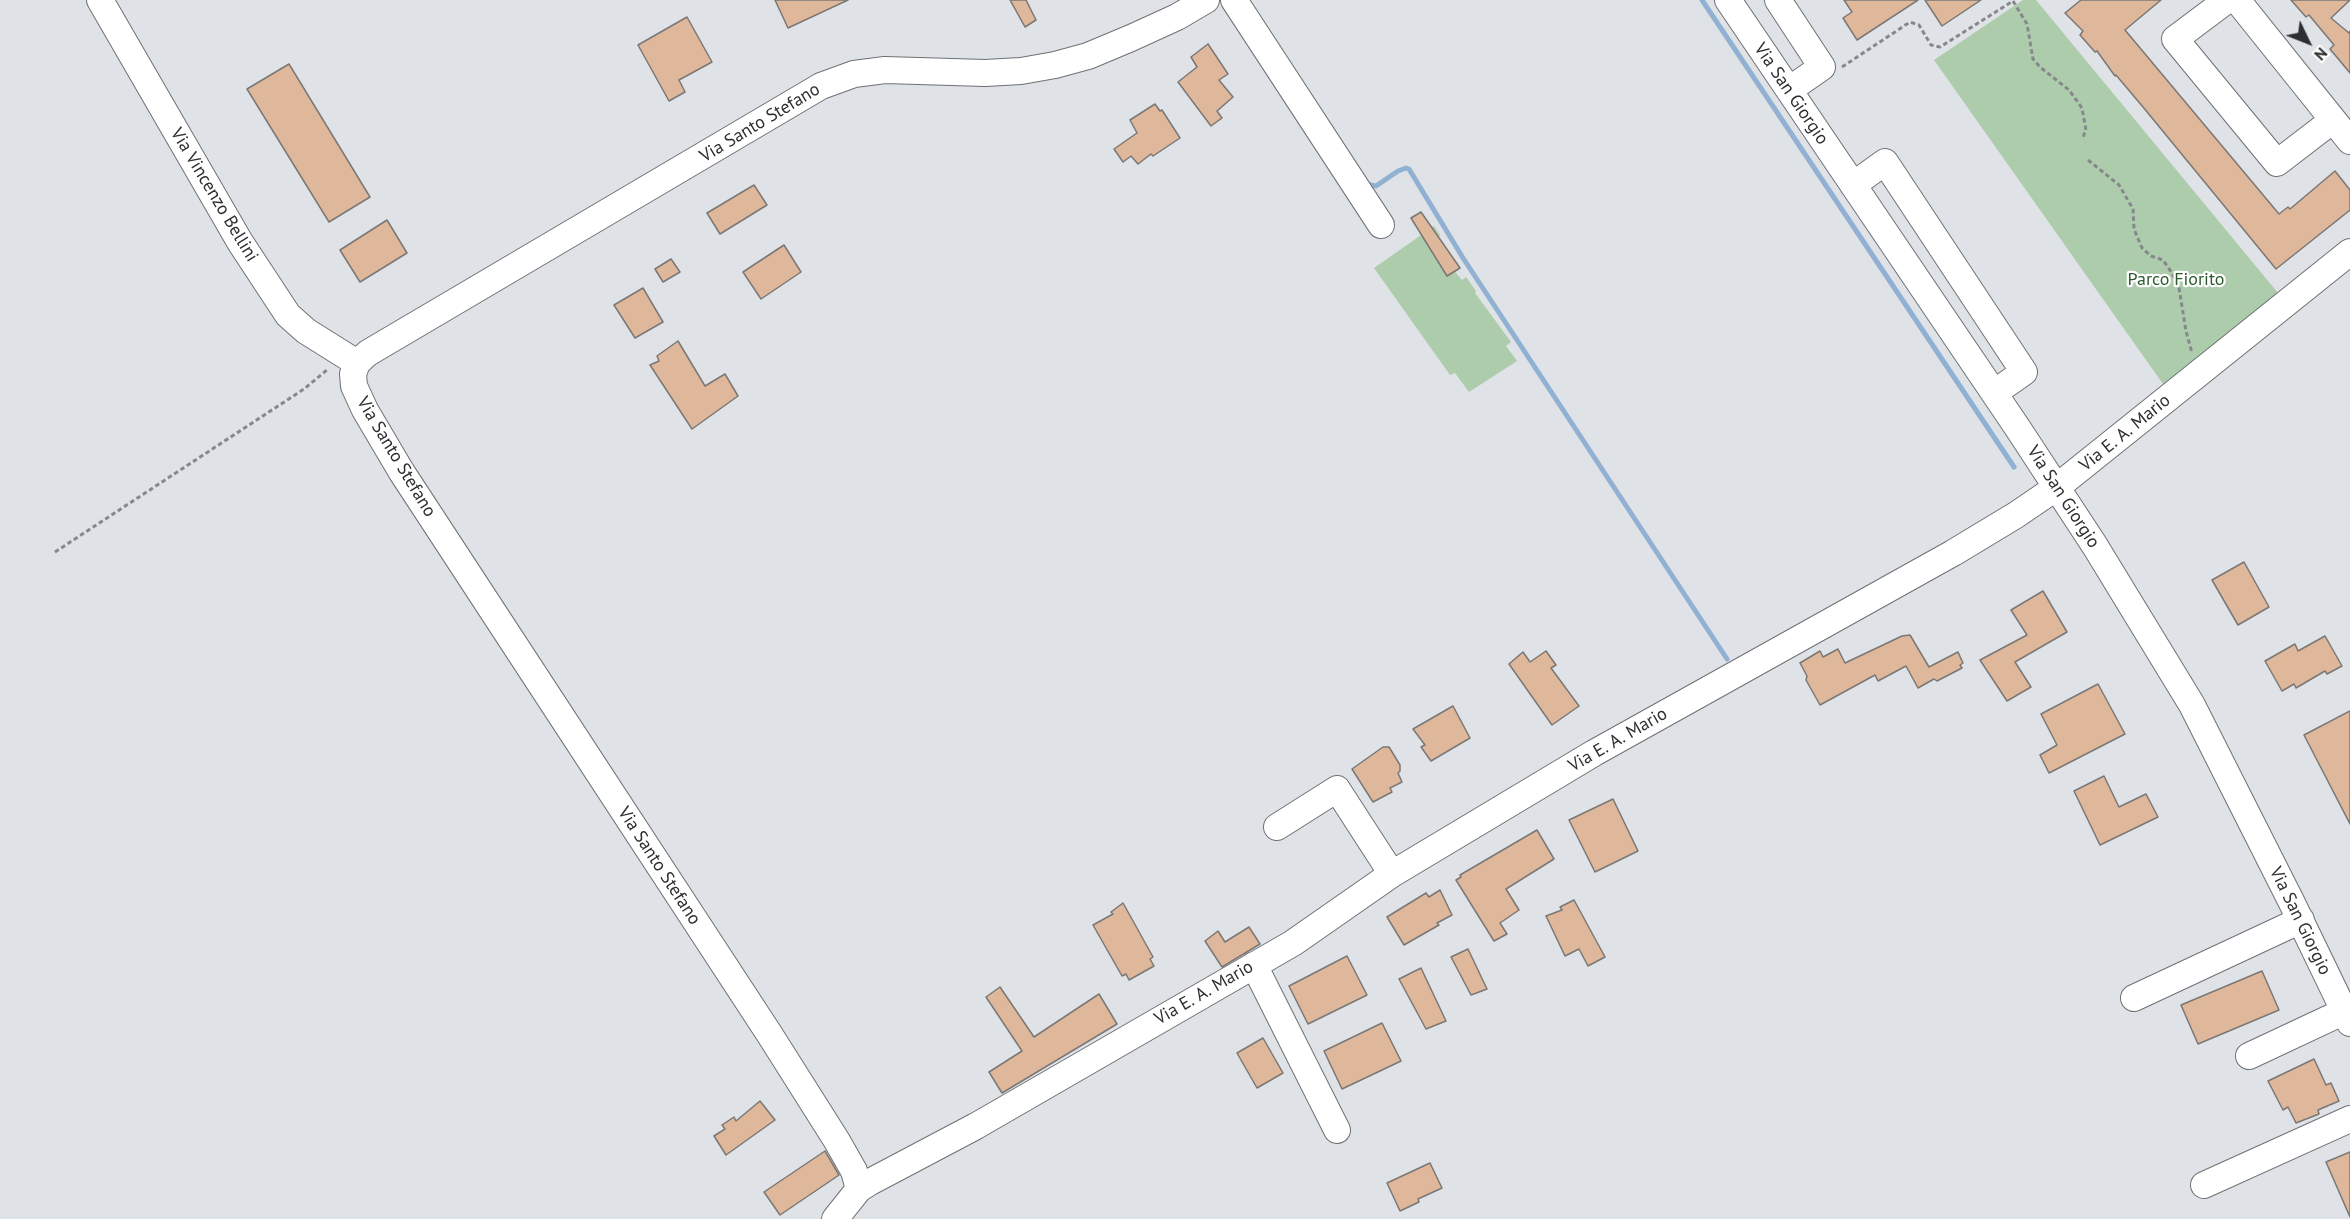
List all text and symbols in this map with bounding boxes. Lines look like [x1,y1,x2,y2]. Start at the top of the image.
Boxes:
north arrow [2278,12,2338,72]
street label: Via San Giorgio [1749,39,1833,149]
text: N [2310,44,2332,65]
street label: Via Santo Stefano [696,79,824,167]
street label: Via Vincenzo Bellini [166,124,262,266]
park label: Parco Fiorito [2128,269,2224,291]
street label: Via E. A. Mario [2075,390,2175,476]
street label: Via Santo Stefano [352,393,440,521]
street label: Via San Giorgio [2022,442,2104,552]
street label: Via E. A. Mario [1565,703,1671,777]
street label: Via Santo Stefano [613,803,705,929]
street label: Via San Giorgio [2265,863,2335,979]
street label: Via E. A. Mario [1151,956,1257,1030]

